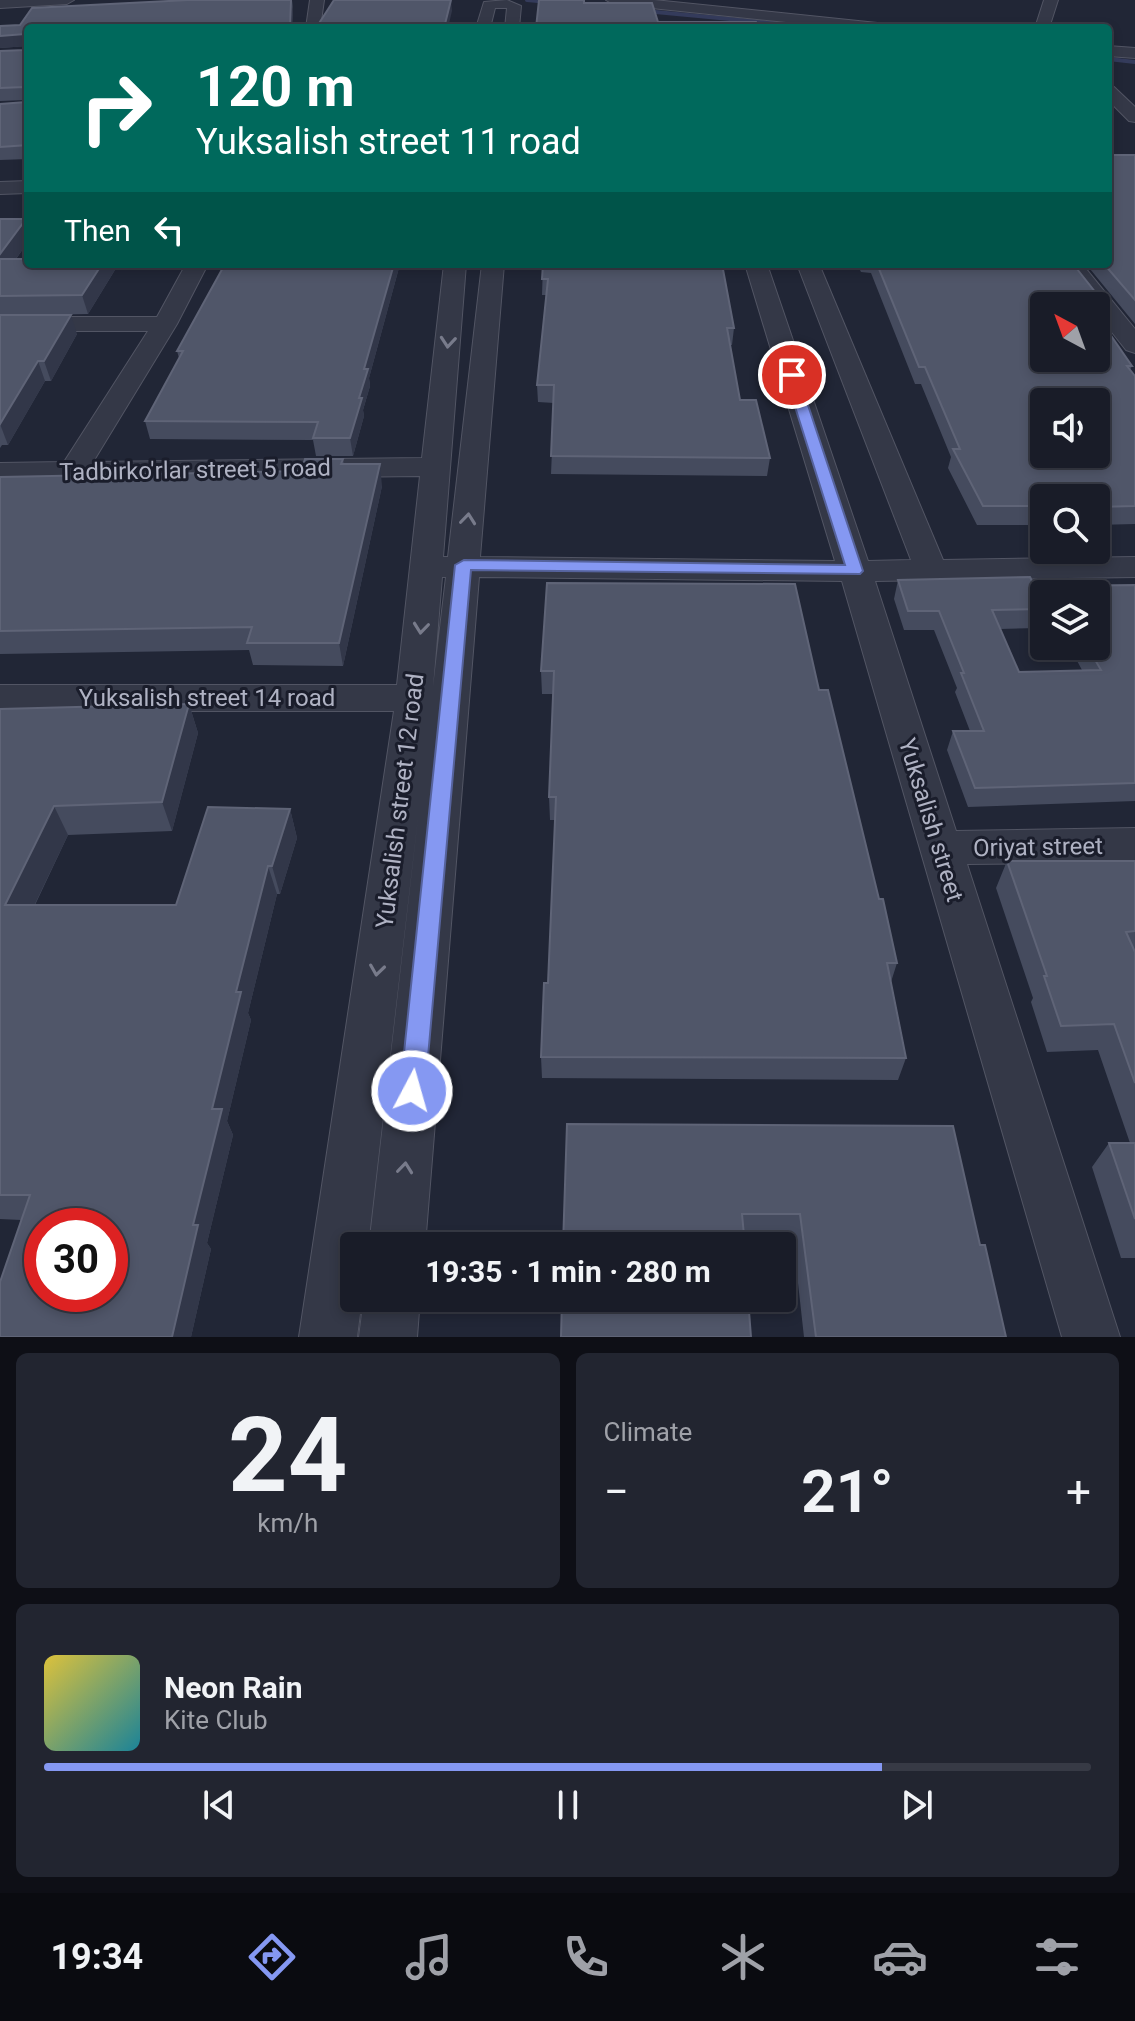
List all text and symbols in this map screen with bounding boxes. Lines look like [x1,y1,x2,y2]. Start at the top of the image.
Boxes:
text: 120 m [196,54,355,120]
icon: right [64,56,168,160]
text: Yuksalish street 11 road [196,121,581,163]
icon: left [147,208,191,252]
text: Then [64,213,131,248]
north arrow [1030,292,1110,372]
map controls [1030,292,1110,660]
one-way arrow [440,336,457,349]
pin [758,341,826,409]
icon: arrive [770,353,814,397]
button: sound [1030,388,1110,468]
street label: Tadbirko'rlar street 5 road [59,454,331,486]
button: search [1030,484,1110,564]
one-way arrow [459,513,476,526]
button: layers [1030,580,1110,660]
one-way arrow [413,622,430,635]
street label: Yuksalish street 12 road [370,672,430,930]
street label: Yuksalish street 14 road [79,684,335,712]
street label: Yuksalish street [893,735,969,905]
street label: Oriyat street [973,832,1103,862]
one-way arrow [369,963,386,976]
position arrow [370,1049,454,1133]
one-way arrow [396,1161,413,1174]
speed limit sign: 30 [24,1208,128,1312]
text: 19:35 · 1 min · 280 m [425,1254,711,1289]
text: 24 [228,1395,347,1516]
text: Climate [604,1417,692,1447]
text: 21° [801,1456,893,1527]
text: − [604,1466,629,1518]
text: + [1066,1466,1091,1518]
text: km/h [257,1508,318,1538]
text: Neon Rain [164,1670,303,1705]
text: Kite Club [164,1705,268,1735]
icon: previous [197,1783,241,1827]
icon: pause [546,1783,590,1827]
icon: next [895,1783,939,1827]
icon: directions [244,1929,300,1985]
icon: music [401,1929,457,1985]
icon: phone [558,1929,614,1985]
icon: climate [715,1929,771,1985]
icon: car [872,1929,928,1985]
icon: filters [1029,1929,1085,1985]
text: 19:34 [50,1936,143,1978]

